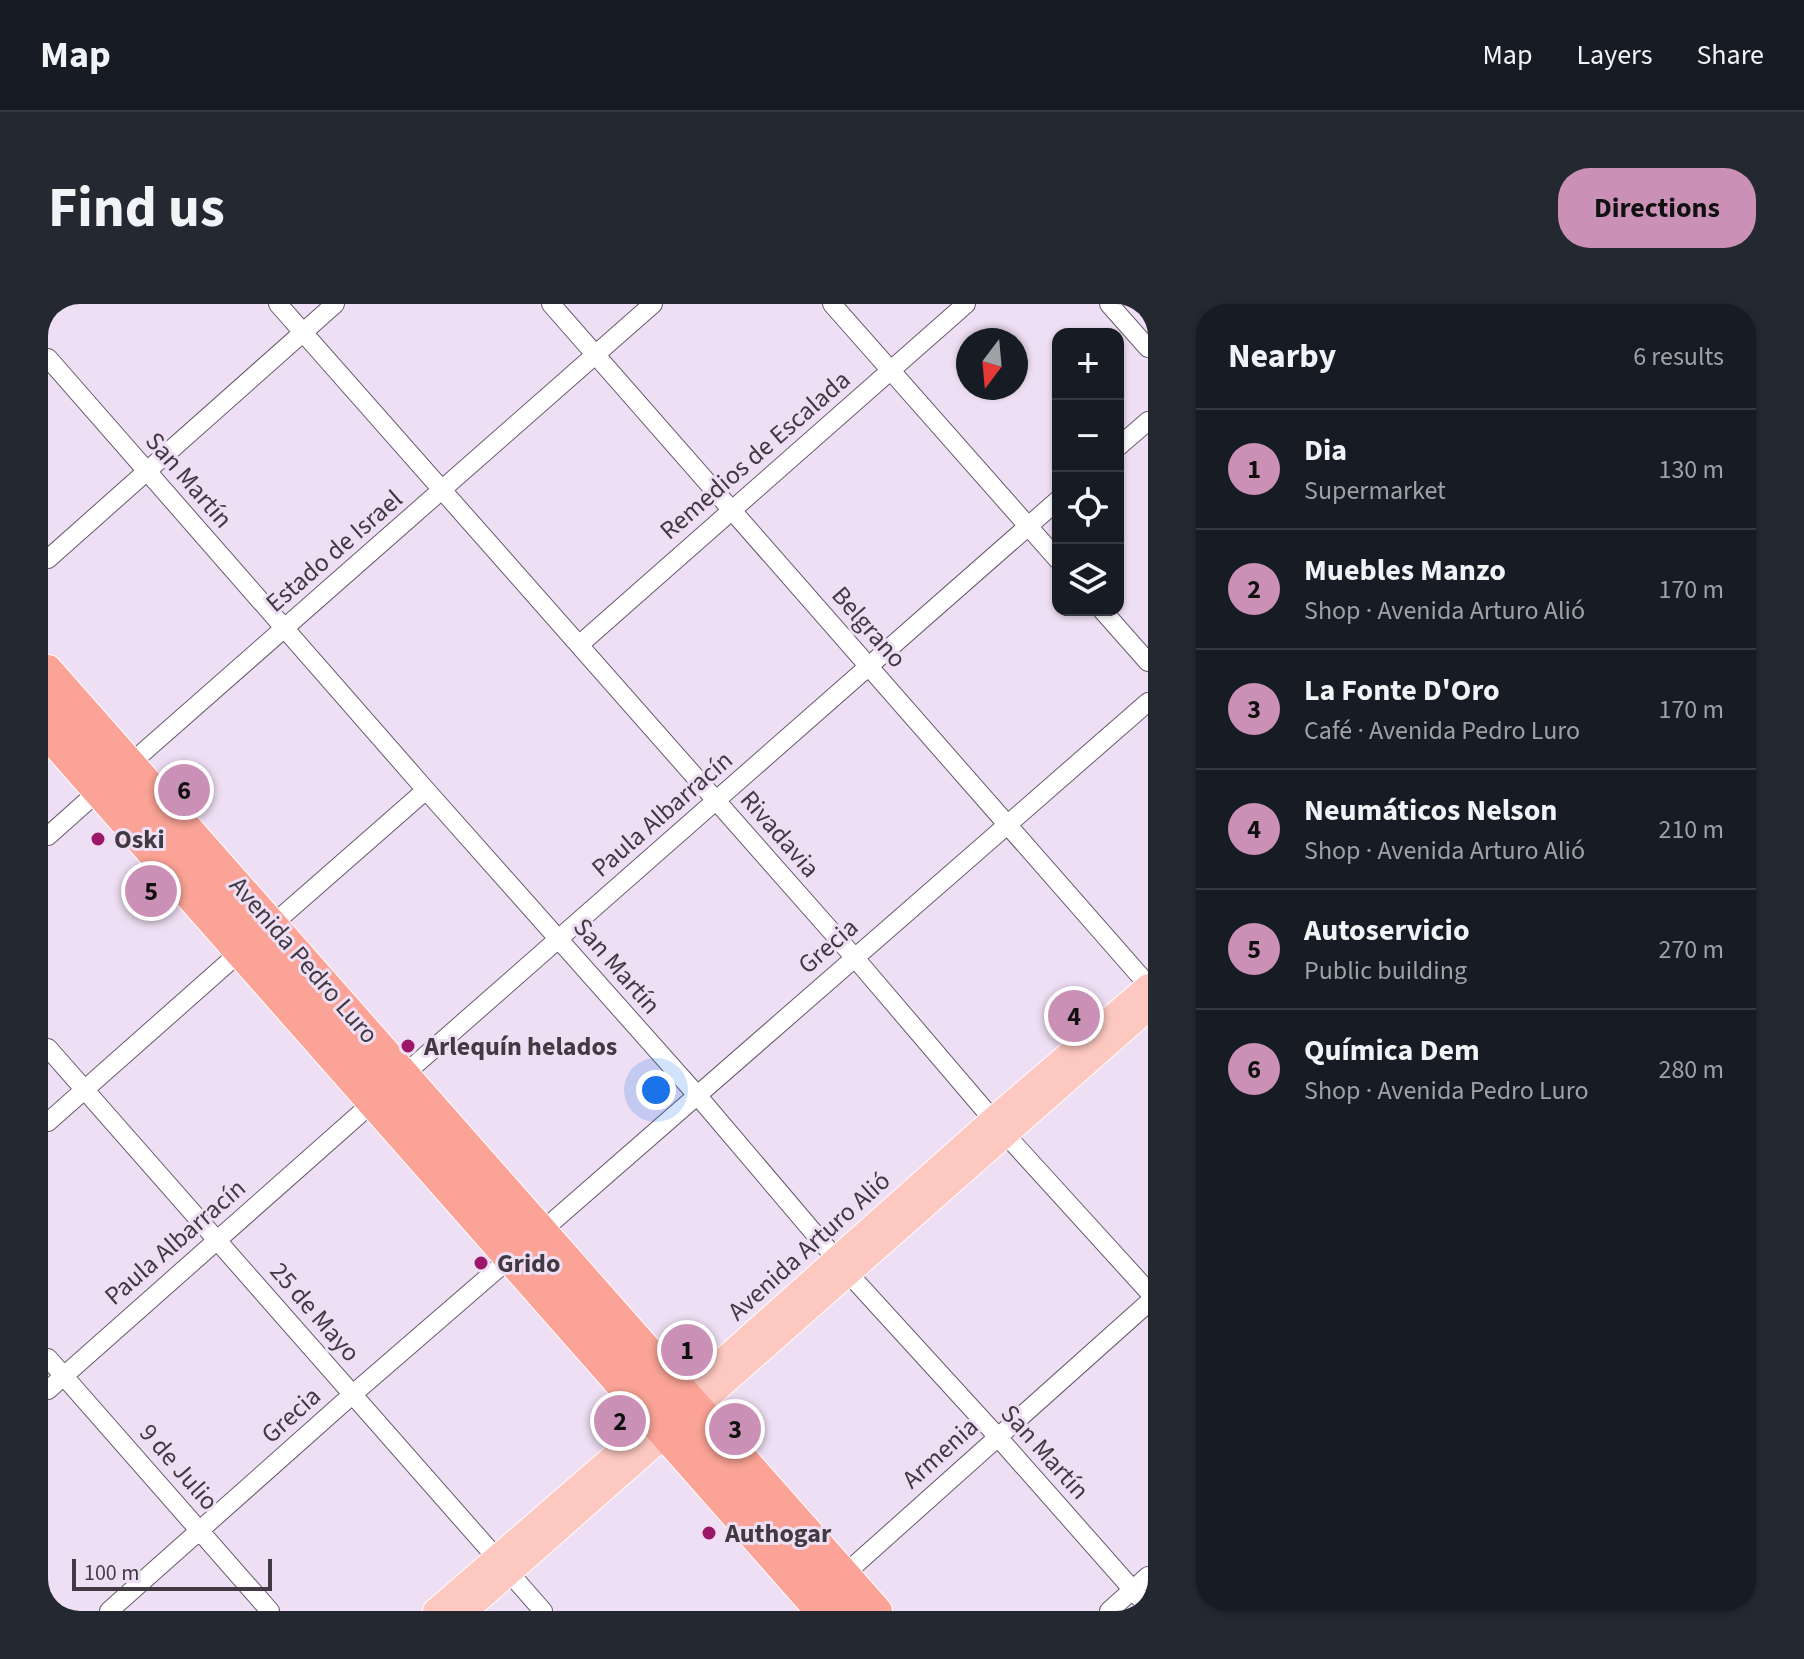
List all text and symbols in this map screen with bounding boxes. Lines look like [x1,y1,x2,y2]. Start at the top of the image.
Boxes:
text: Map [40,28,111,82]
text: Map [1482,35,1532,75]
text: Layers [1576,35,1652,75]
text: Share [1696,35,1764,75]
button: Directions [1558,168,1756,248]
text: Find us [48,169,225,248]
north arrow [956,328,1028,400]
map controls [1052,328,1124,616]
button: + [1052,328,1124,400]
text: Nearby [1228,332,1336,381]
text: 6 results [1633,338,1724,375]
street label: Remedios de Escalada [652,362,858,548]
button: − [1052,400,1124,472]
street label: San Martín [137,424,241,536]
text: Dia [1304,429,1347,472]
text: 1 [1247,451,1261,488]
text: 130 m [1658,451,1724,488]
button: locate [1052,472,1124,544]
text: Supermarket [1304,472,1446,509]
street label: Estado de Israel [258,481,410,621]
button: layers [1052,544,1124,616]
text: Muebles Manzo [1304,549,1506,592]
text: 2 [1247,571,1261,608]
text: 170 m [1658,571,1724,608]
street label: Belgrano [823,578,915,676]
text: Shop · Avenida Arturo Alió [1304,592,1585,629]
text: La Fonte D'Oro [1304,669,1500,712]
text: 3 [1247,691,1261,728]
text: 170 m [1658,691,1724,728]
text: Café · Avenida Pedro Luro [1304,712,1580,749]
street label: Paula Albarracín [583,742,741,886]
pin: 6 [158,760,210,820]
street label: Rivadavia [732,782,828,886]
text: Neumáticos Nelson [1304,789,1557,832]
text: 4 [1247,811,1261,848]
text: 210 m [1658,811,1724,848]
place label: Oski [114,821,165,858]
marker: Oski [89,830,107,848]
text: Shop · Avenida Arturo Alió [1304,832,1585,869]
pin: 5 [125,861,177,921]
street label: Avenida Pedro Luro [221,868,387,1052]
street label: Grecia [790,909,866,983]
text: Autoservicio [1304,909,1470,952]
street label: San Martín [565,910,669,1022]
text: 5 [1247,931,1261,968]
text: 270 m [1658,931,1724,968]
text: Public building [1304,952,1467,989]
pin: 4 [1048,986,1100,1046]
place label: Arlequín helados [423,1028,617,1065]
text: Química Dem [1304,1029,1480,1072]
marker: Arlequín helados [399,1037,417,1055]
text: 6 [1247,1051,1261,1088]
text: 280 m [1658,1051,1724,1088]
your location [636,1070,676,1110]
text: Shop · Avenida Pedro Luro [1304,1072,1589,1109]
street label: Avenida Arturo Alió [719,1163,899,1329]
street label: Paula Albarracín [96,1170,254,1314]
place label: Grido [497,1245,560,1282]
street label: 25 de Mayo [261,1254,369,1370]
marker: Grido [472,1254,490,1272]
pin: 1 [661,1320,713,1380]
street label: Grecia [253,1378,329,1452]
pin: 2 [594,1391,646,1451]
street label: San Martín [992,1396,1098,1508]
pin: 3 [709,1399,761,1459]
street label: Armenia [894,1409,986,1497]
street label: 9 de Julio [131,1415,227,1519]
place label: Authogar [724,1515,832,1552]
marker: Authogar [700,1524,718,1542]
scale bar [72,1555,272,1591]
text: 100 m [84,1557,139,1589]

